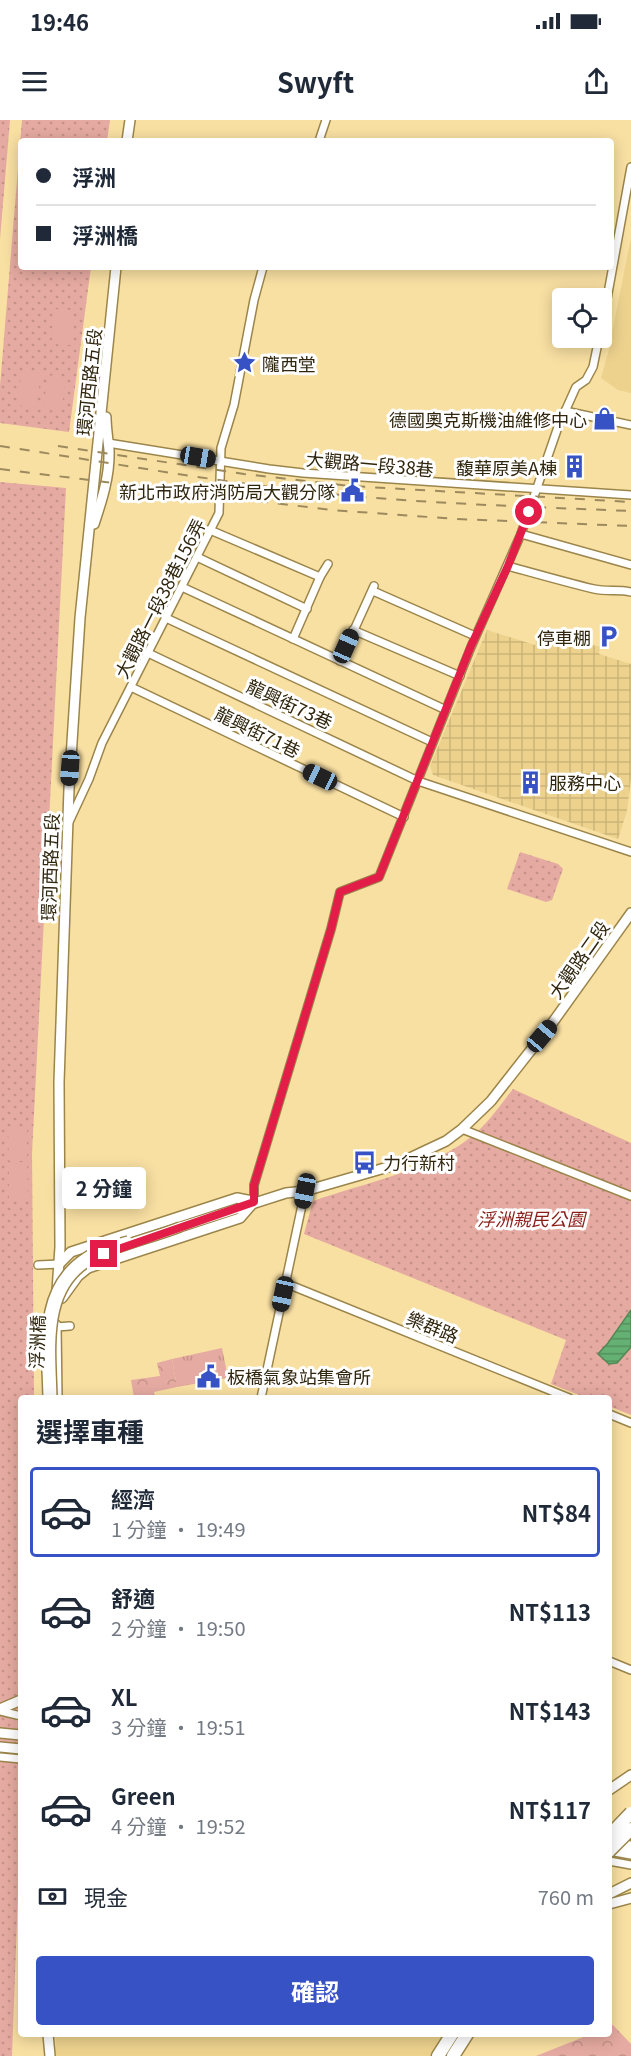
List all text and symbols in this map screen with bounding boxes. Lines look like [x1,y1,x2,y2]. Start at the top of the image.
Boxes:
text: 19:46 [30,5,89,37]
text: Swyft [277,62,354,101]
icon: menu [18,65,51,98]
icon: share [580,65,613,98]
text: 浮洲 [72,160,116,192]
text: 浮洲橋 [72,218,138,250]
map controls [552,288,612,348]
button: locate [552,288,612,348]
street label: 環河西路五段 [69,327,107,437]
place icon: 隴西堂 [231,350,257,376]
place label: 隴西堂 [262,350,316,376]
place label: 德國奧克斯機油維修中心 [389,406,587,432]
shop icon: 德國奧克斯機油維修中心 [592,406,618,432]
street label: 大觀路一段38巷 [305,444,435,482]
car [179,445,217,469]
place label: 馥華原美A棟 [456,454,557,480]
building icon: 馥華原美A棟 [562,454,588,480]
place label: 新北市政府消防局大觀分隊 [119,478,335,504]
public building icon: 新北市政府消防局大觀分隊 [340,478,366,504]
route start [515,498,542,525]
street label: 大觀路一段38巷156弄 [107,514,211,682]
place label: 停車棚 [537,624,591,650]
parking icon: 停車棚 [596,624,622,650]
car [330,626,362,666]
street label: 龍興街73巷 [243,672,337,734]
street label: 龍興街71巷 [211,699,305,763]
car [60,749,80,787]
car [300,761,340,793]
building icon: 服務中心 [518,769,544,795]
place label: 服務中心 [549,769,621,795]
street label: 環河西路五段 [34,813,64,921]
street label: 大觀路二段 [542,915,614,1003]
car [524,1016,560,1056]
bus stop icon: 力行新村 [352,1149,378,1175]
place label: 力行新村 [383,1149,455,1175]
callout: 2 分鐘 [62,1167,146,1209]
car [293,1172,317,1210]
text: 2 分鐘 [76,1173,132,1202]
park label: 浮洲親民公園 [477,1205,588,1231]
route end [90,1240,117,1267]
car [270,1275,296,1313]
street label: 樂群路 [403,1304,463,1348]
street label: 浮洲橋 [22,1315,50,1369]
public building icon: 板橋氣象站集會所 [196,1363,222,1389]
place label: 板橋氣象站集會所 [227,1363,371,1389]
text: 選擇車種 [36,1411,144,1450]
text: 經濟 [111,1482,155,1514]
icon: car [39,1485,93,1539]
text: NT$84 [522,1496,591,1528]
text: 1 分鐘 · 19:49 [111,1514,246,1543]
text: 舒適 [111,1581,155,1613]
icon: car [39,1584,93,1638]
text: NT$113 [509,1595,591,1627]
text: 2 分鐘 · 19:50 [111,1613,246,1642]
text: XL [111,1680,138,1712]
icon: car [39,1683,93,1737]
text: NT$143 [509,1694,591,1726]
text: 3 分鐘 · 19:51 [111,1712,246,1741]
text: Green [111,1779,176,1811]
icon: car [39,1782,93,1836]
text: NT$117 [509,1793,591,1825]
text: 4 分鐘 · 19:52 [111,1811,246,1840]
icon: cash [36,1880,69,1913]
text: 現金 [84,1880,128,1912]
text: 760 m [538,1882,594,1911]
button: 確認 [36,1956,594,2025]

